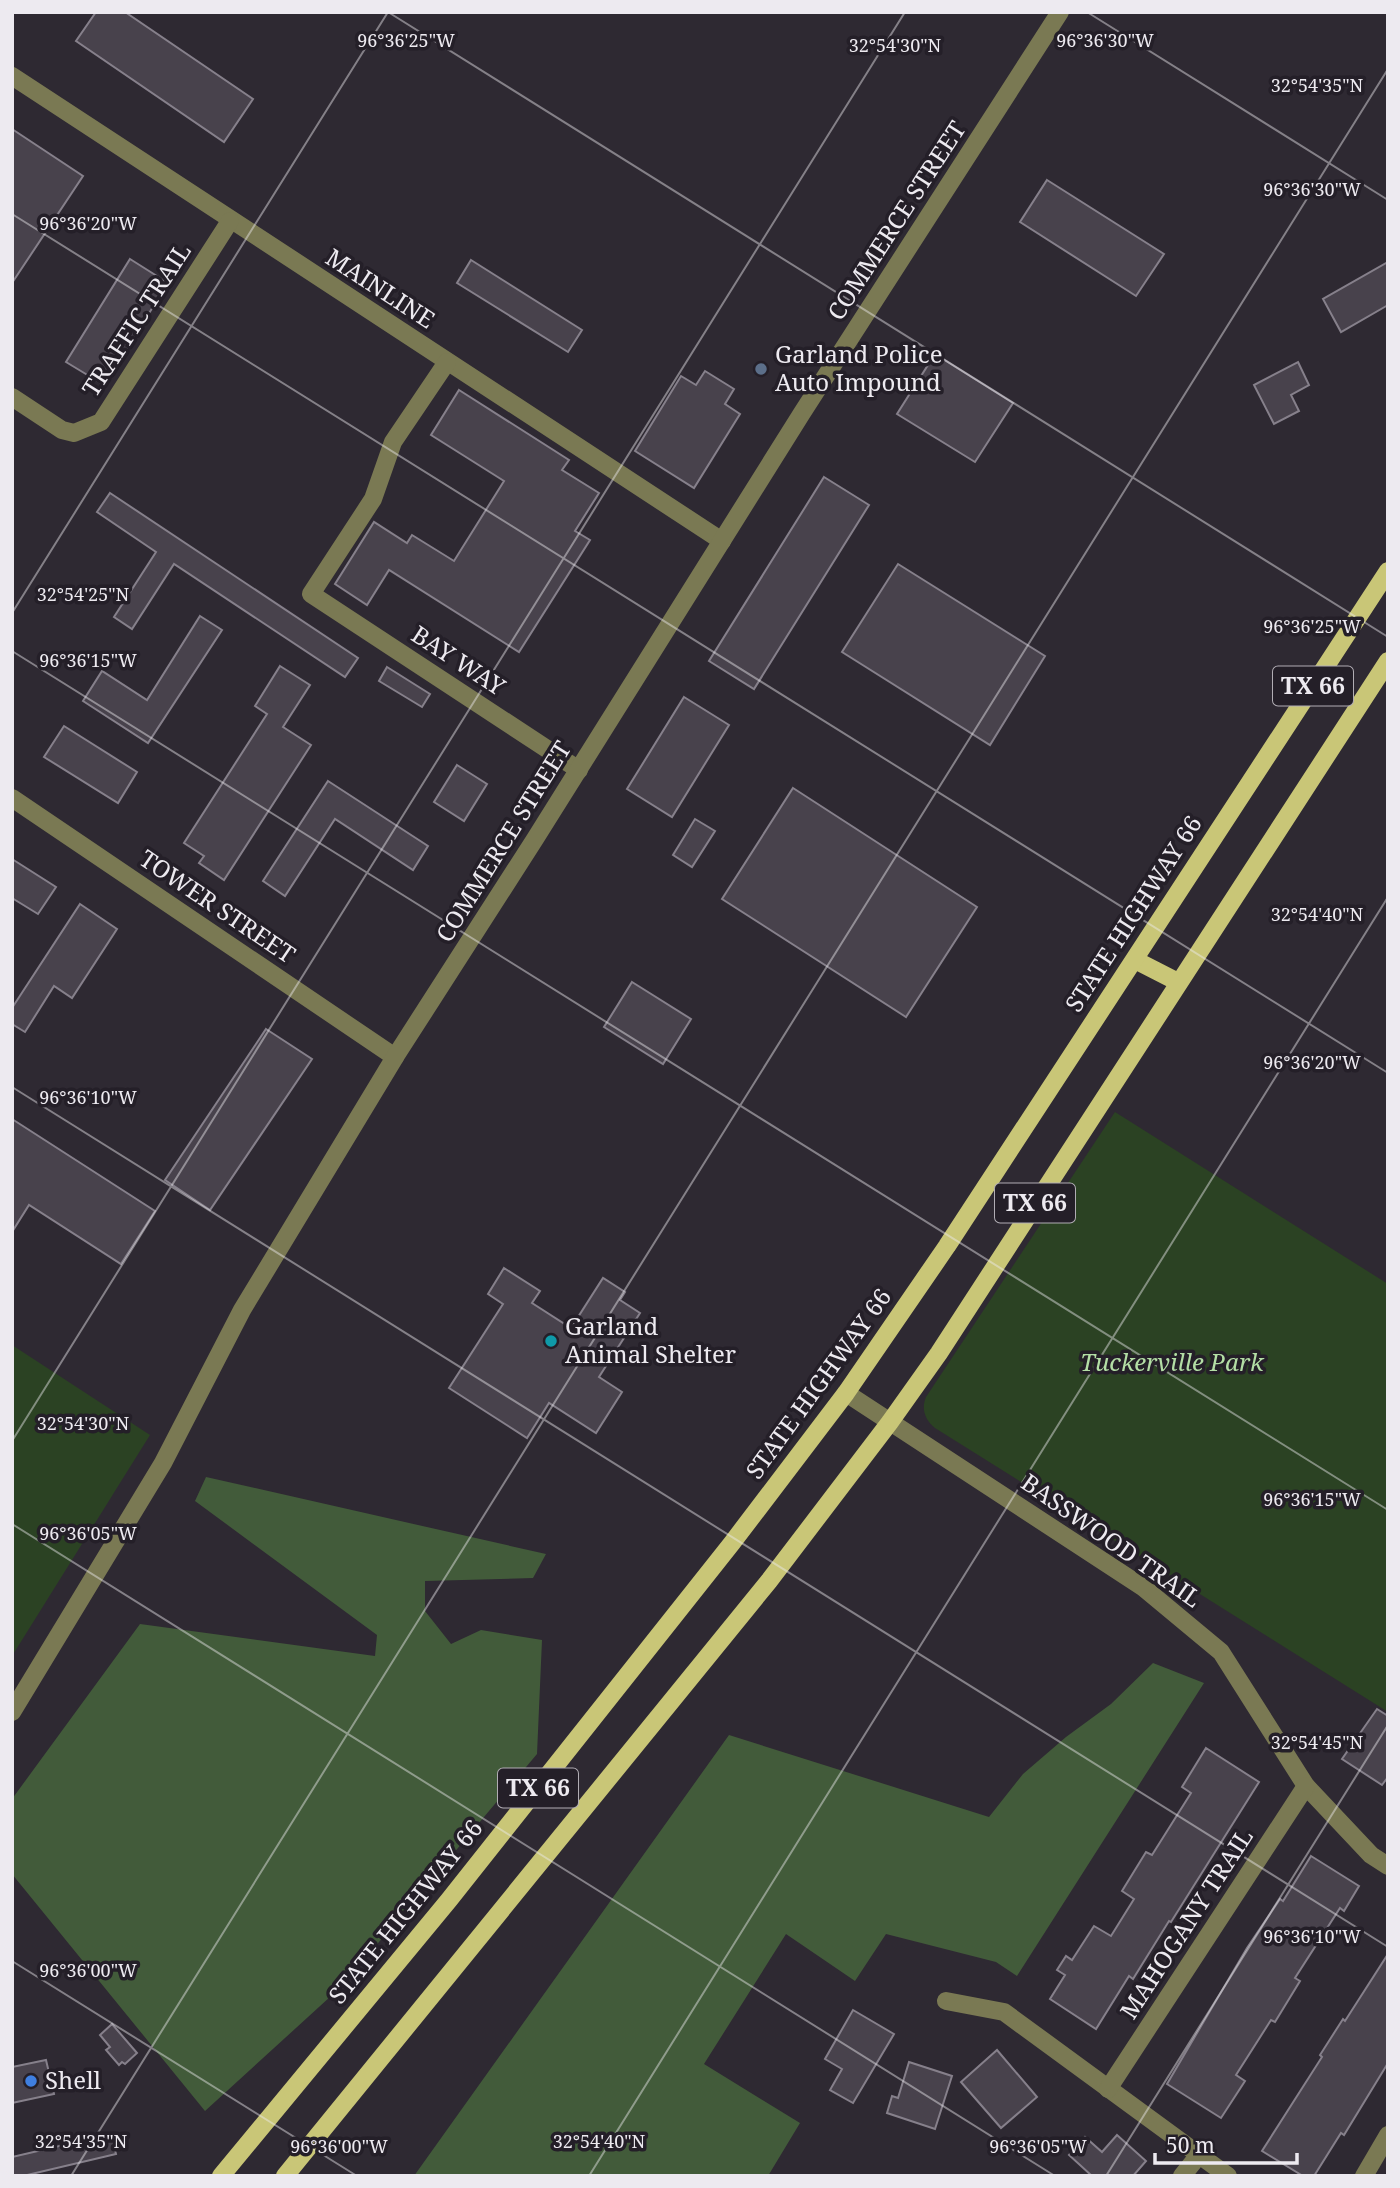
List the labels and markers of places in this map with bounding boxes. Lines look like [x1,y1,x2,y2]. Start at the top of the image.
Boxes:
place label: Garland Police Auto Impound [775,337,942,398]
marker: Garland Police Auto Impound [753,361,769,377]
place label: Garland Animal Shelter [565,1309,736,1370]
marker: Garland Animal Shelter [543,1333,559,1349]
place label: Shell [45,2063,102,2096]
marker: Shell [23,2073,39,2089]

